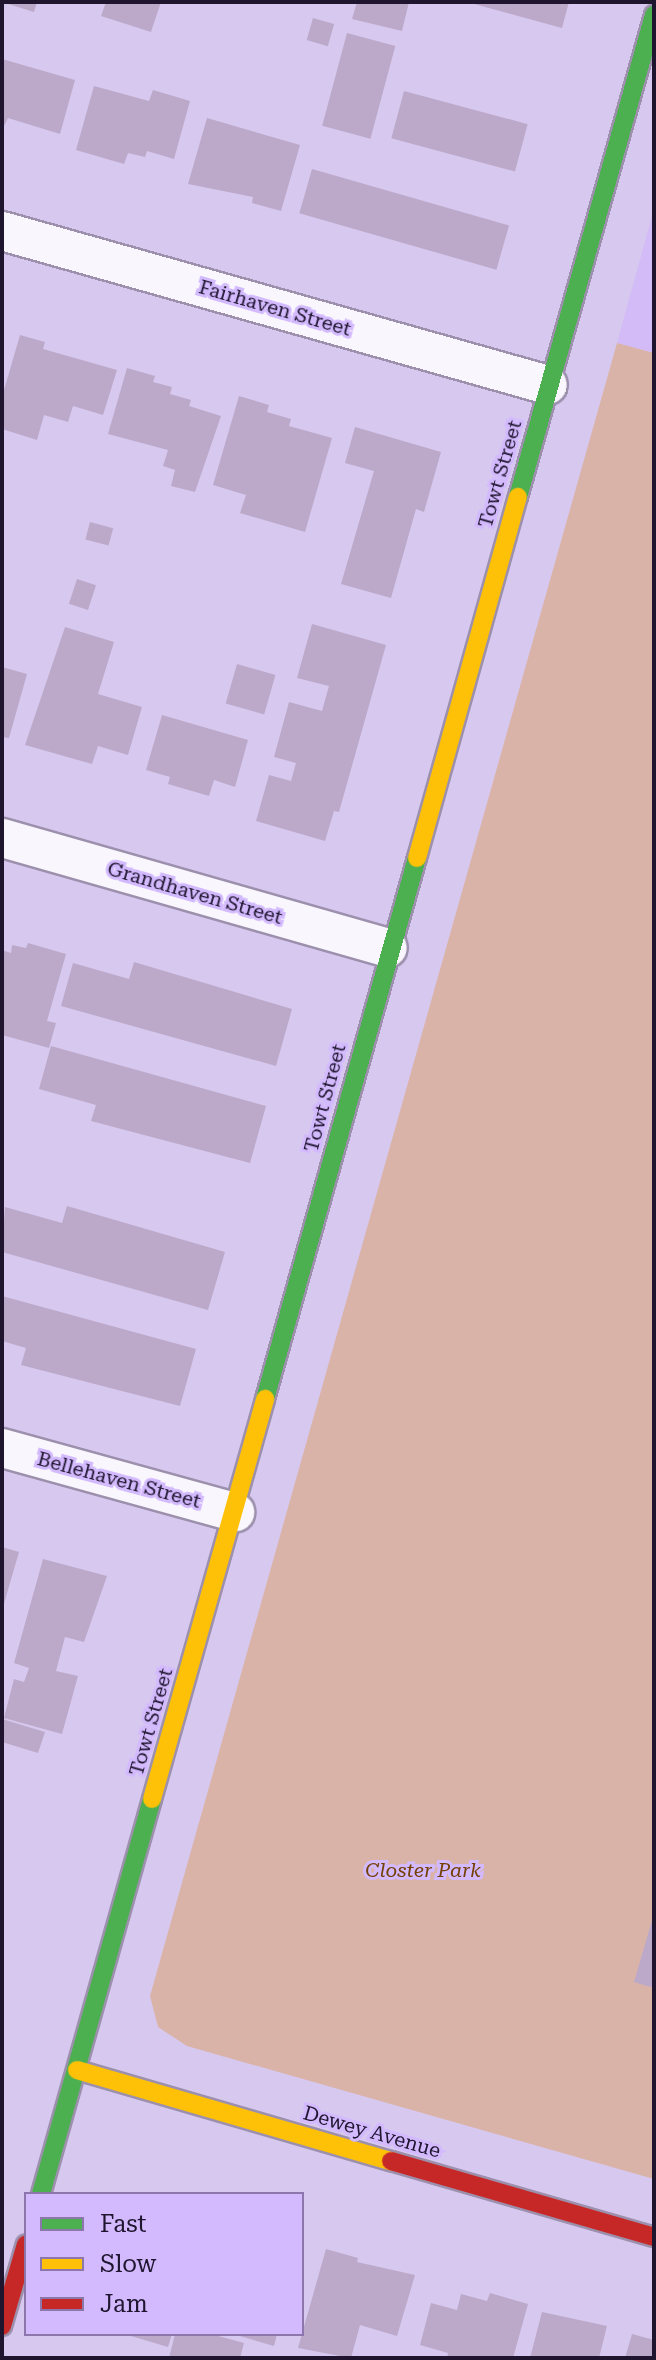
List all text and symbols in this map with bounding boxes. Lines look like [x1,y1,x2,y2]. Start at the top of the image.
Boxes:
street label: Fairhaven Street [196,275,354,341]
street label: Towt Street [473,417,527,531]
street label: Grandhaven Street [105,857,285,929]
street label: Towt Street [299,1041,351,1155]
street label: Bellehaven Street [35,1447,203,1513]
street label: Towt Street [124,1665,178,1779]
park label: Closter Park [365,1858,481,1882]
street label: Dewey Avenue [301,2101,443,2163]
legend [24,2192,304,2336]
text: Fast [100,2210,147,2238]
text: Slow [100,2250,156,2278]
text: Jam [100,2290,148,2318]

